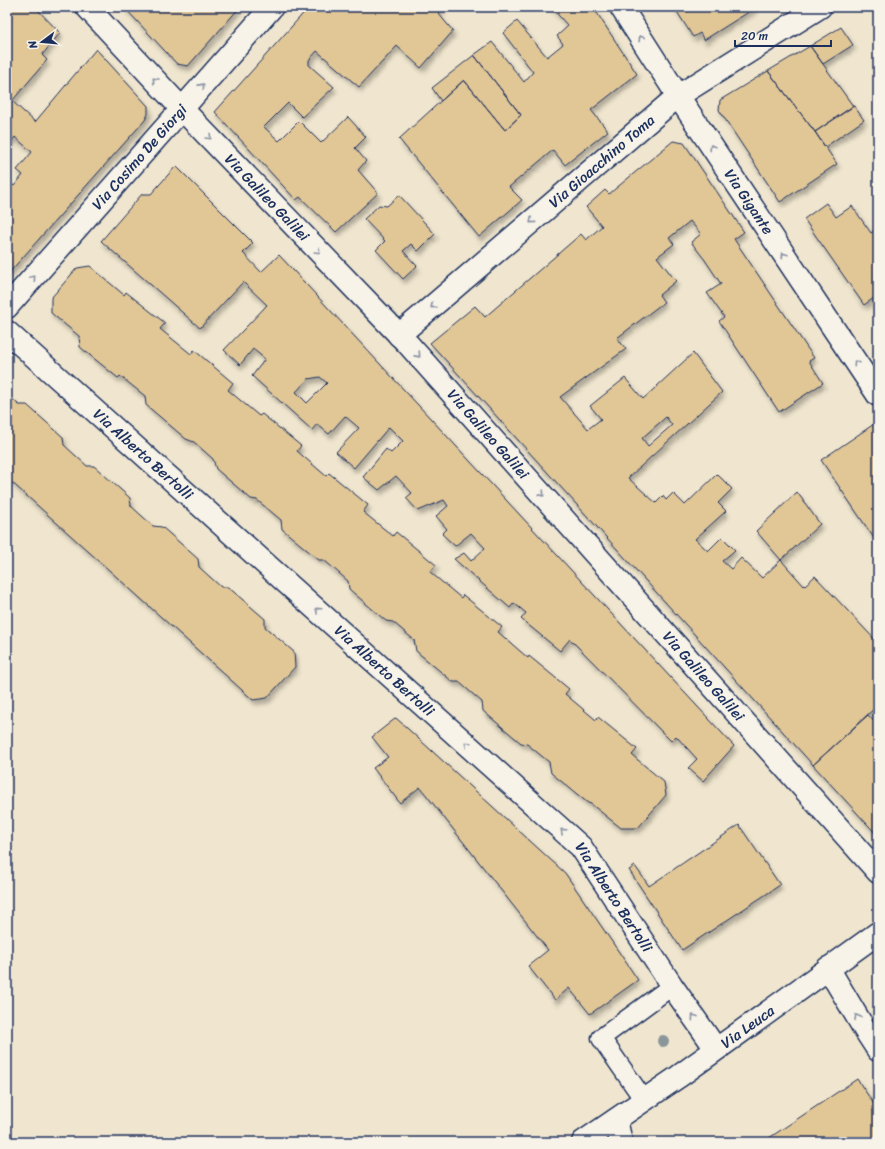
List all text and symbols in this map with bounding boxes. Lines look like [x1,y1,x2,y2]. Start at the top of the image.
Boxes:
north arrow [22,22,62,62]
scale bar [735,22,831,48]
text: 20 m [741,25,768,47]
one-way arrow [638,35,646,42]
text: N [23,38,43,52]
one-way arrow [153,78,160,85]
one-way arrow [197,83,205,91]
street label: Via Cosimo De Giorgi [85,97,194,216]
street label: Via Gioacchino Toma [543,108,661,215]
one-way arrow [204,132,212,140]
one-way arrow [710,144,717,151]
street label: Via Galileo Galilei [218,147,317,248]
street label: Via Gigante [717,163,781,240]
one-way arrow [529,217,536,224]
one-way arrow [313,246,321,254]
one-way arrow [781,252,789,259]
one-way arrow [28,275,35,283]
one-way arrow [430,301,438,308]
one-way arrow [413,350,420,358]
one-way arrow [853,360,861,367]
street label: Via Galileo Galilei [441,383,536,486]
street label: Via Alberto Bertolli [87,402,200,507]
one-way arrow [537,489,544,497]
one-way arrow [315,608,322,615]
street label: Via Alberto Bertolli [328,618,441,723]
street label: Via Galileo Galilei [656,625,752,728]
one-way arrow [464,742,471,749]
one-way arrow [561,828,568,835]
street label: Via Alberto Bertolli [568,837,660,958]
street label: Via Leuca [715,998,781,1055]
one-way arrow [691,1014,699,1021]
one-way arrow [854,1014,861,1021]

